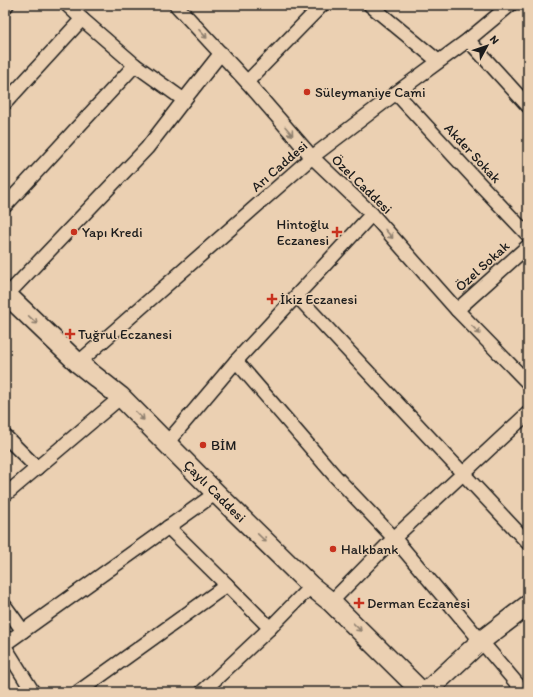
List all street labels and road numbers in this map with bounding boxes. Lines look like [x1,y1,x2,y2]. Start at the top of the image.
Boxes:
street label: Akder Sokak [441,120,505,187]
street label: Arı Caddesi [248,137,311,196]
street label: Özel Caddesi [328,151,396,218]
street label: Özel Sokak [452,237,514,295]
street label: Çaylı Caddesi [180,457,249,526]

